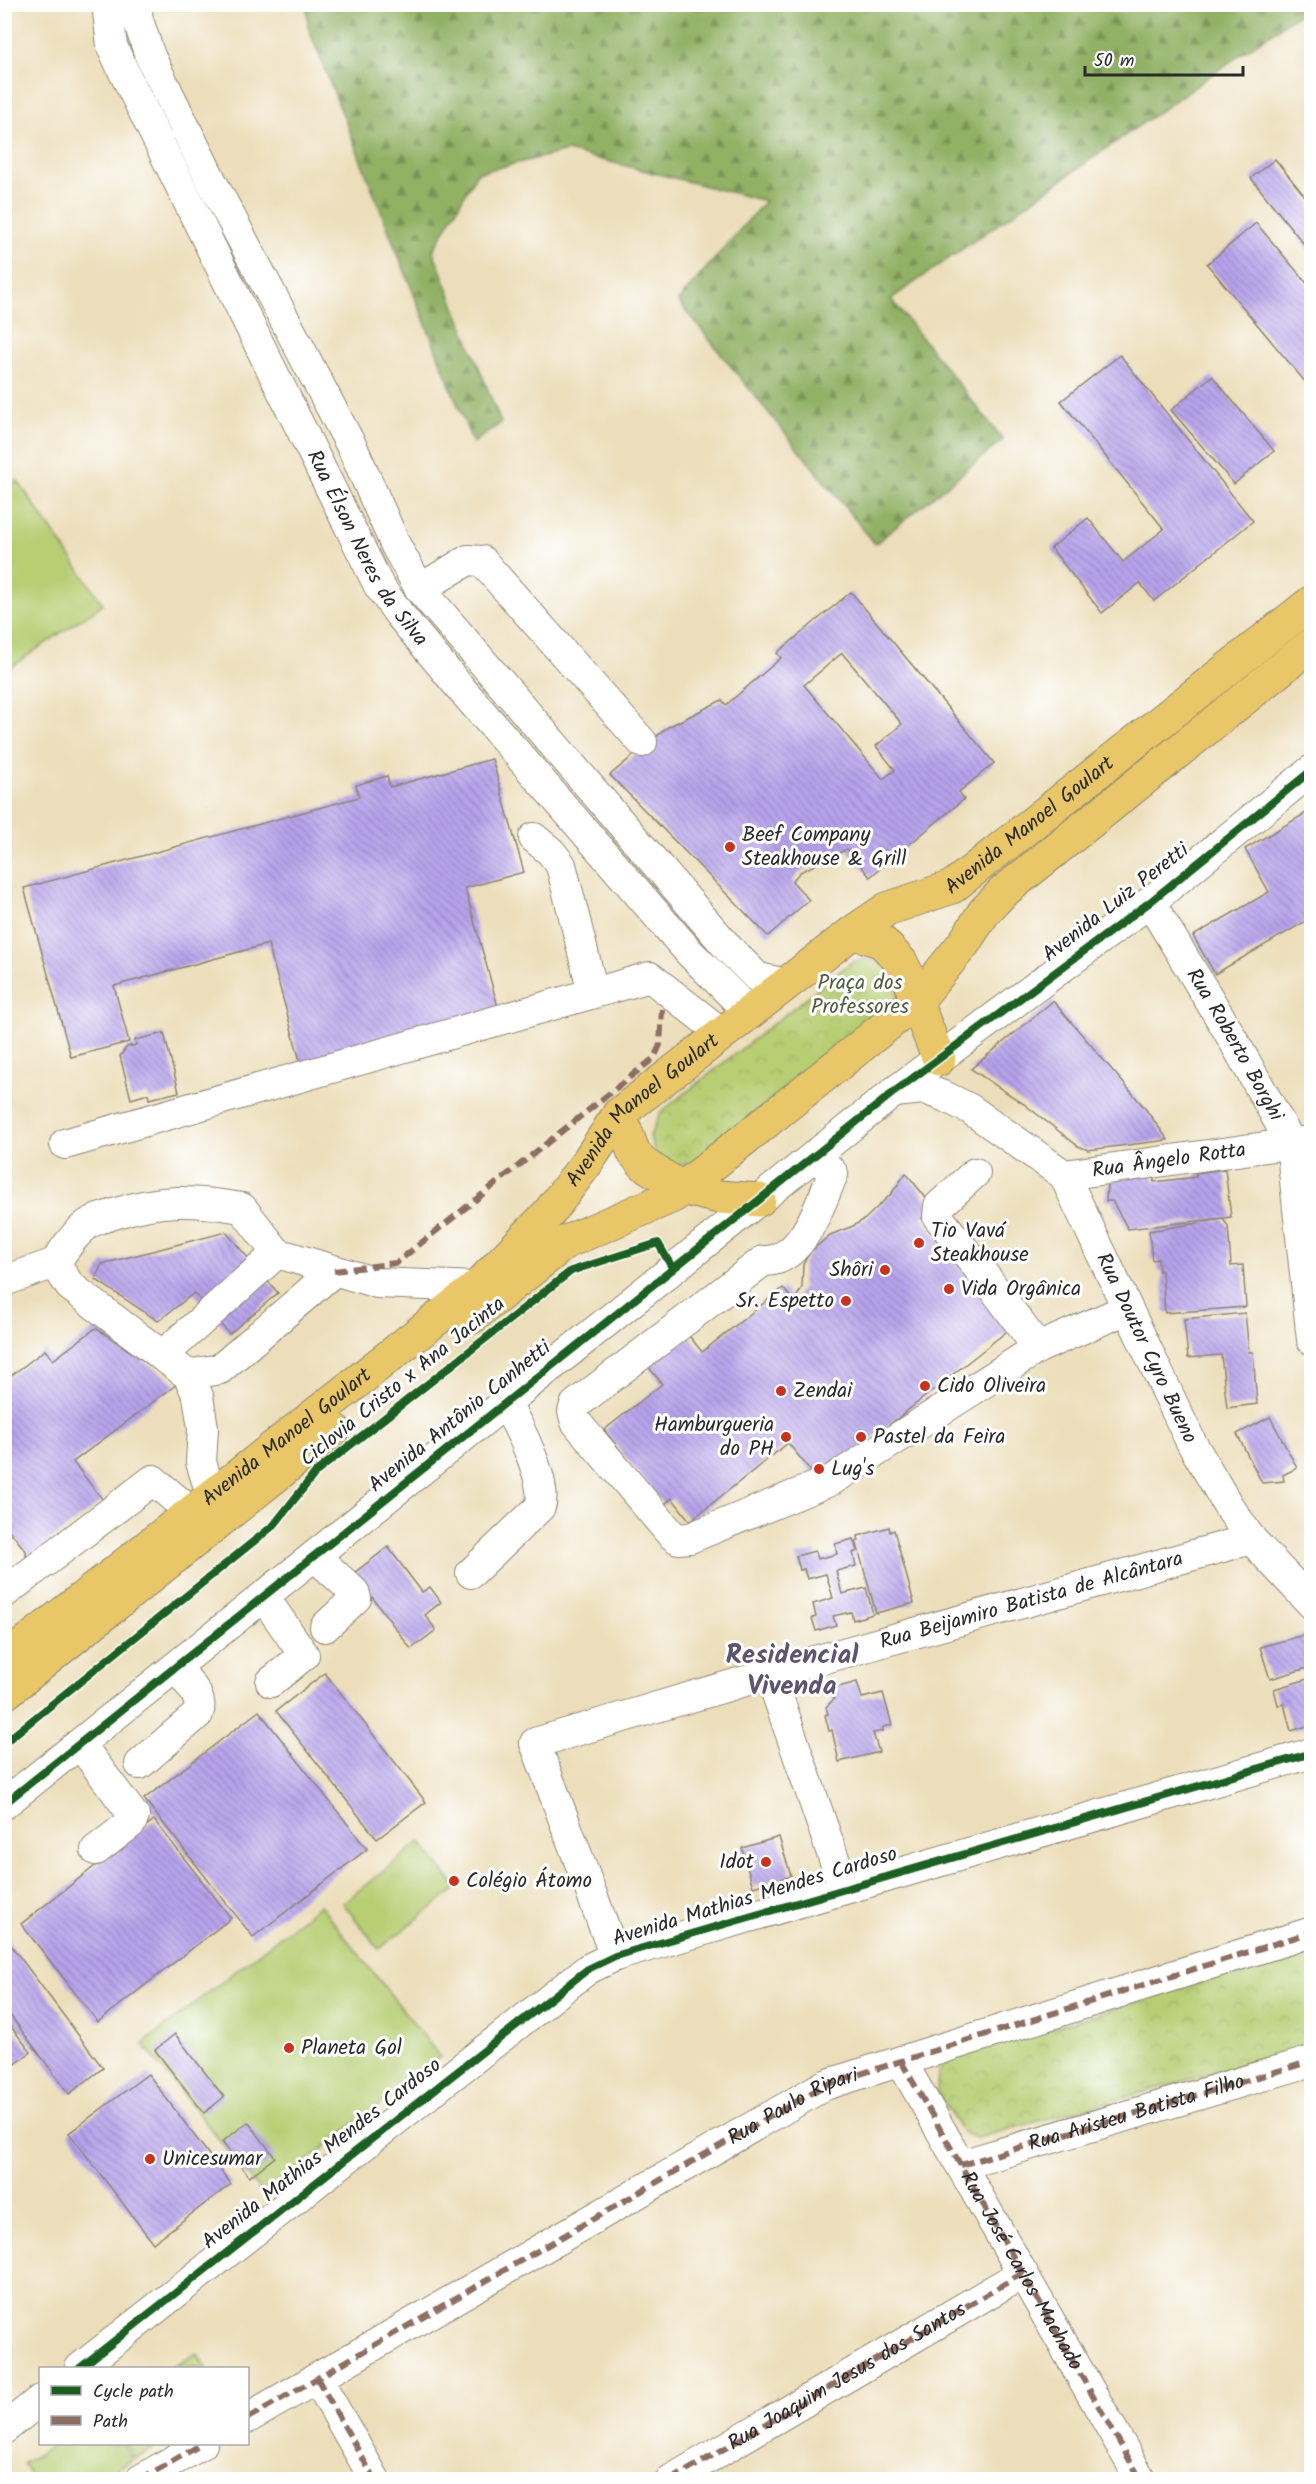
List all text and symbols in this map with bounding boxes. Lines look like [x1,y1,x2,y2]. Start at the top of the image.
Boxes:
scale bar [1085,39,1242,77]
text: 50 m [1094,47,1134,76]
street label: Rua Élson Neres da Silva [298,444,436,654]
street label: Avenida Manoel Goulart [937,747,1122,903]
place label: Beef Company Steakhouse & Grill [742,819,906,876]
street label: Avenida Luiz Peretti [1035,834,1197,971]
marker: Beef Company Steakhouse & Grill [723,840,737,854]
street label: Rua Roberto Borghi [1177,962,1293,1128]
park label: Praça dos Professores [811,967,909,1024]
street label: Avenida Manoel Goulart [557,1025,727,1194]
street label: Rua Ângelo Rotta [1090,1133,1248,1187]
place label: Tio Vavá Steakhouse [931,1215,1029,1272]
marker: Tio Vavá Steakhouse [912,1236,926,1250]
street label: Rua Doutor Cyro Bueno [1087,1247,1206,1449]
place label: Shôri [829,1254,874,1287]
marker: Shôri [878,1263,892,1277]
place label: Vida Orgânica [961,1273,1081,1306]
marker: Vida Orgânica [942,1282,956,1296]
place label: Sr. Espetto [736,1285,834,1318]
street label: Ciclovia Cristo x Ana Jacinta [293,1289,513,1475]
marker: Sr. Espetto [839,1294,853,1308]
street label: Avenida Antônio Canhetti [361,1332,559,1501]
street label: Avenida Manoel Goulart [194,1359,380,1515]
place label: Cido Oliveira [937,1370,1046,1403]
place label: Zendai [793,1375,853,1408]
marker: Cido Oliveira [918,1379,932,1393]
marker: Zendai [774,1384,788,1398]
place label: Hamburgueria do PH [654,1409,774,1466]
place label: Pastel da Feira [873,1421,1005,1454]
marker: Hamburgueria do PH [779,1430,793,1444]
marker: Pastel da Feira [854,1430,868,1444]
place label: Lug's [831,1453,875,1486]
marker: Lug's [812,1462,826,1476]
street label: Rua Beijamiro Batista de Alcântara [876,1542,1187,1659]
district label: Residencial Vivenda [726,1634,859,1708]
street label: Avenida Mathias Mendes Cardoso [608,1838,902,1956]
place label: Idot [719,1846,755,1879]
marker: Idot [759,1855,773,1869]
place label: Colégio Átomo [466,1865,592,1898]
marker: Colégio Átomo [447,1874,461,1888]
place label: Planeta Gol [301,2032,402,2065]
marker: Planeta Gol [282,2041,296,2055]
street label: Avenida Mathias Mendes Cardoso [195,2050,449,2258]
street label: Rua Paulo Ripari [721,2059,863,2154]
street label: Rua Aristeu Batista Filho [1024,2065,1249,2161]
place label: Unicesumar [162,2143,263,2176]
marker: Unicesumar [143,2152,157,2166]
street label: Rua José Carlos Machado [951,2165,1092,2377]
street label: Rua Joaquim Jesus dos Santos [721,2293,972,2460]
legend [39,2367,249,2445]
text: Cycle path [93,2378,174,2407]
text: Path [93,2408,128,2437]

